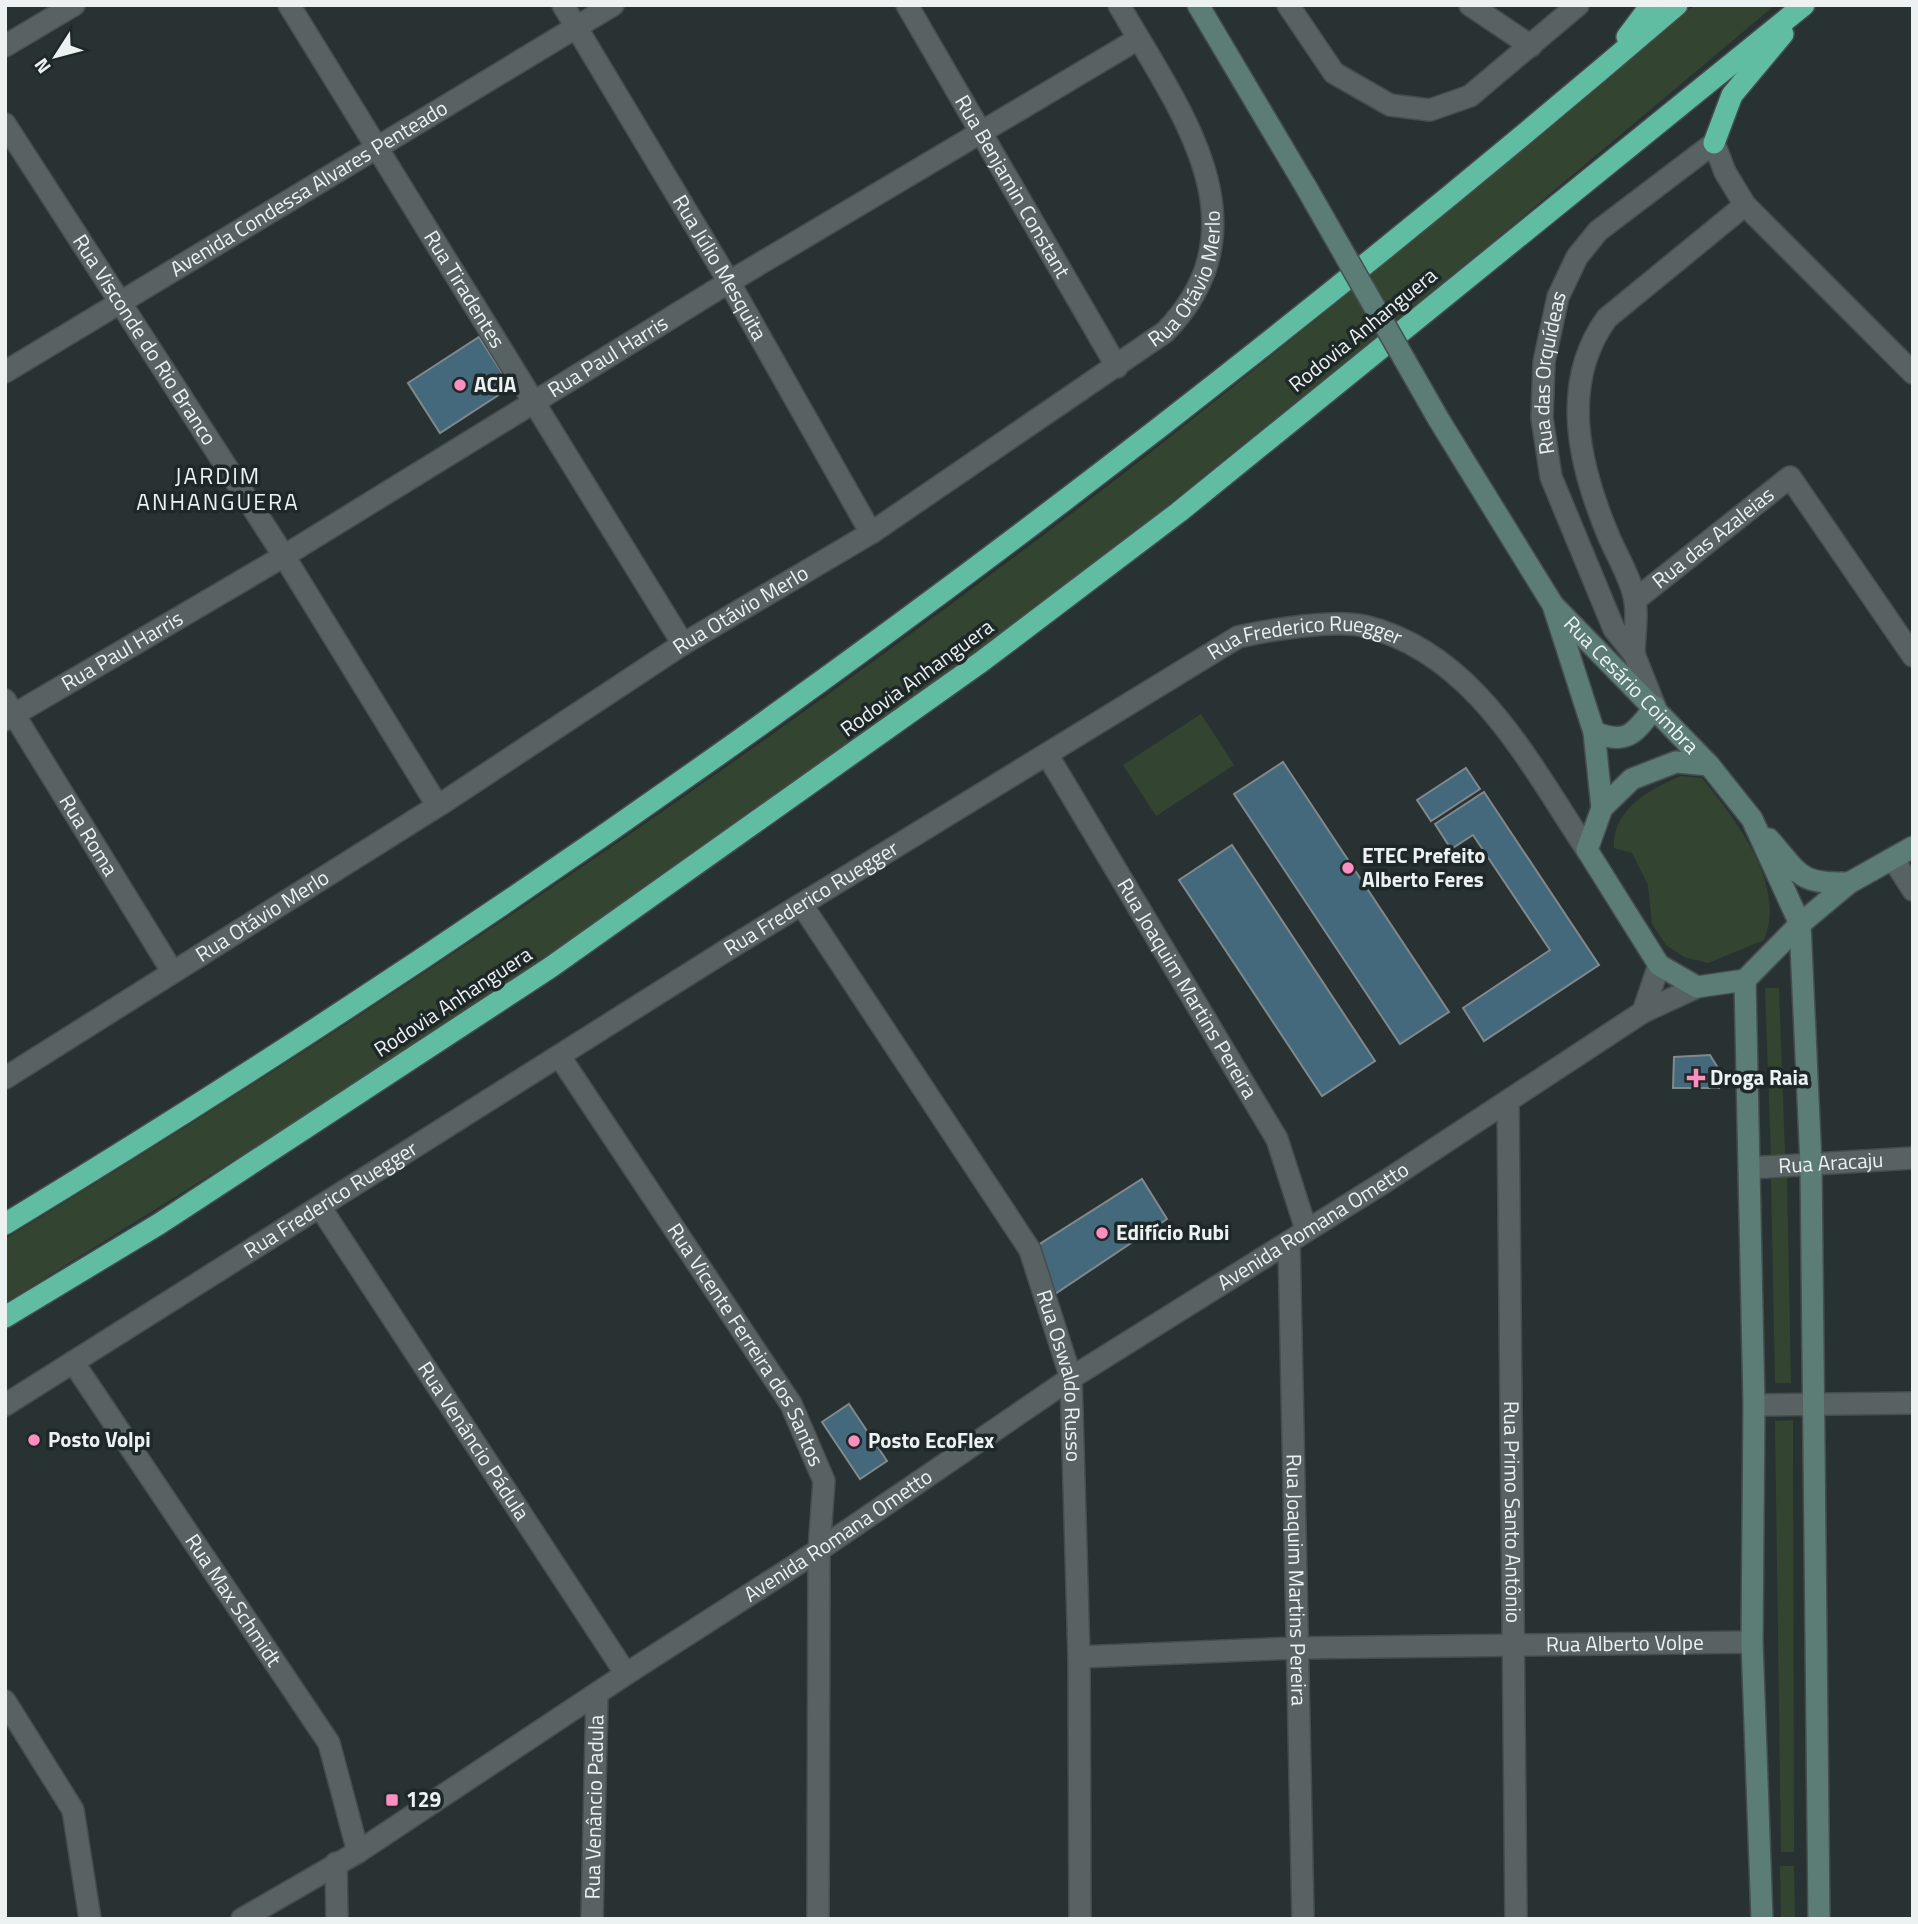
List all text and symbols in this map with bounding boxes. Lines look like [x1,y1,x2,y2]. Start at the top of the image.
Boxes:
north arrow [21,21,91,91]
text: N [26,52,57,80]
street label: Rua Benjamin Constant [947,89,1079,284]
street label: Avenida Condessa Alvares Penteado [163,91,454,284]
street label: Rua Júlio Mesquita [665,188,776,347]
street label: Rua Otávio Merlo [1141,210,1228,354]
street label: Rua Tiradentes [417,224,514,354]
street label: Rua Visconde do Rio Branco [65,227,225,451]
street label: Rodovia Anhanguera [1281,259,1444,399]
street label: Rua das Orquídeas [1525,285,1574,457]
street label: Rua Paul Harris [541,306,674,405]
place label: ACIA [474,368,517,400]
marker: ACIA [452,377,468,393]
district label: JARDIM ANHANGUERA [136,458,300,519]
street label: Rua das Azaleias [1645,478,1781,596]
street label: Rua Otávio Merlo [666,557,814,662]
street label: Rua Paul Harris [55,602,189,699]
street label: Rua Frederico Ruegger [1200,607,1408,667]
street label: Rua Cesário Coimbra [1557,608,1707,761]
street label: Rodovia Anhanguera [833,610,1000,744]
street label: Rua Roma [52,788,127,882]
street label: Rua Frederico Ruegger [717,832,904,963]
place label: ETEC Prefeito Alberto Feres [1362,839,1485,895]
marker: ETEC Prefeito Alberto Feres [1340,860,1356,876]
street label: Rua Otávio Merlo [189,861,335,969]
street label: Rua Joaquim Martins Pereira [1110,872,1267,1105]
street label: Rodovia Anhanguera [367,938,538,1064]
place label: Droga Raia [1710,1061,1809,1093]
marker: Droga Raia [1688,1070,1704,1086]
street label: Rua Frederico Ruegger [237,1132,423,1266]
street label: Rua Aracaju [1777,1143,1884,1181]
street label: Avenida Romana Ometto [1211,1153,1415,1298]
street label: Rua Vicente Ferreira dos Santos [660,1216,833,1471]
place label: Edifício Rubi [1116,1216,1229,1248]
marker: Edifício Rubi [1094,1225,1110,1241]
street label: Rua Oswaldo Russo [1029,1285,1090,1462]
street label: Rua Venâncio Pádula [410,1355,538,1527]
street label: Rua Primo Santo Antônio [1496,1401,1530,1623]
place label: Posto Volpi [48,1423,151,1455]
place label: Posto EcoFlex [868,1424,994,1456]
marker: Posto Volpi [26,1432,42,1448]
marker: Posto EcoFlex [846,1433,862,1449]
street label: Rua Joaquim Martins Pereira [1278,1454,1316,1707]
street label: Avenida Romana Ometto [737,1460,938,1609]
street label: Rua Max Schmidt [178,1527,290,1673]
street label: Rua Alberto Volpe [1546,1626,1704,1660]
street label: Rua Venâncio Padula [575,1714,612,1900]
place label: 129 [406,1783,441,1815]
marker: 129 [384,1792,400,1808]

